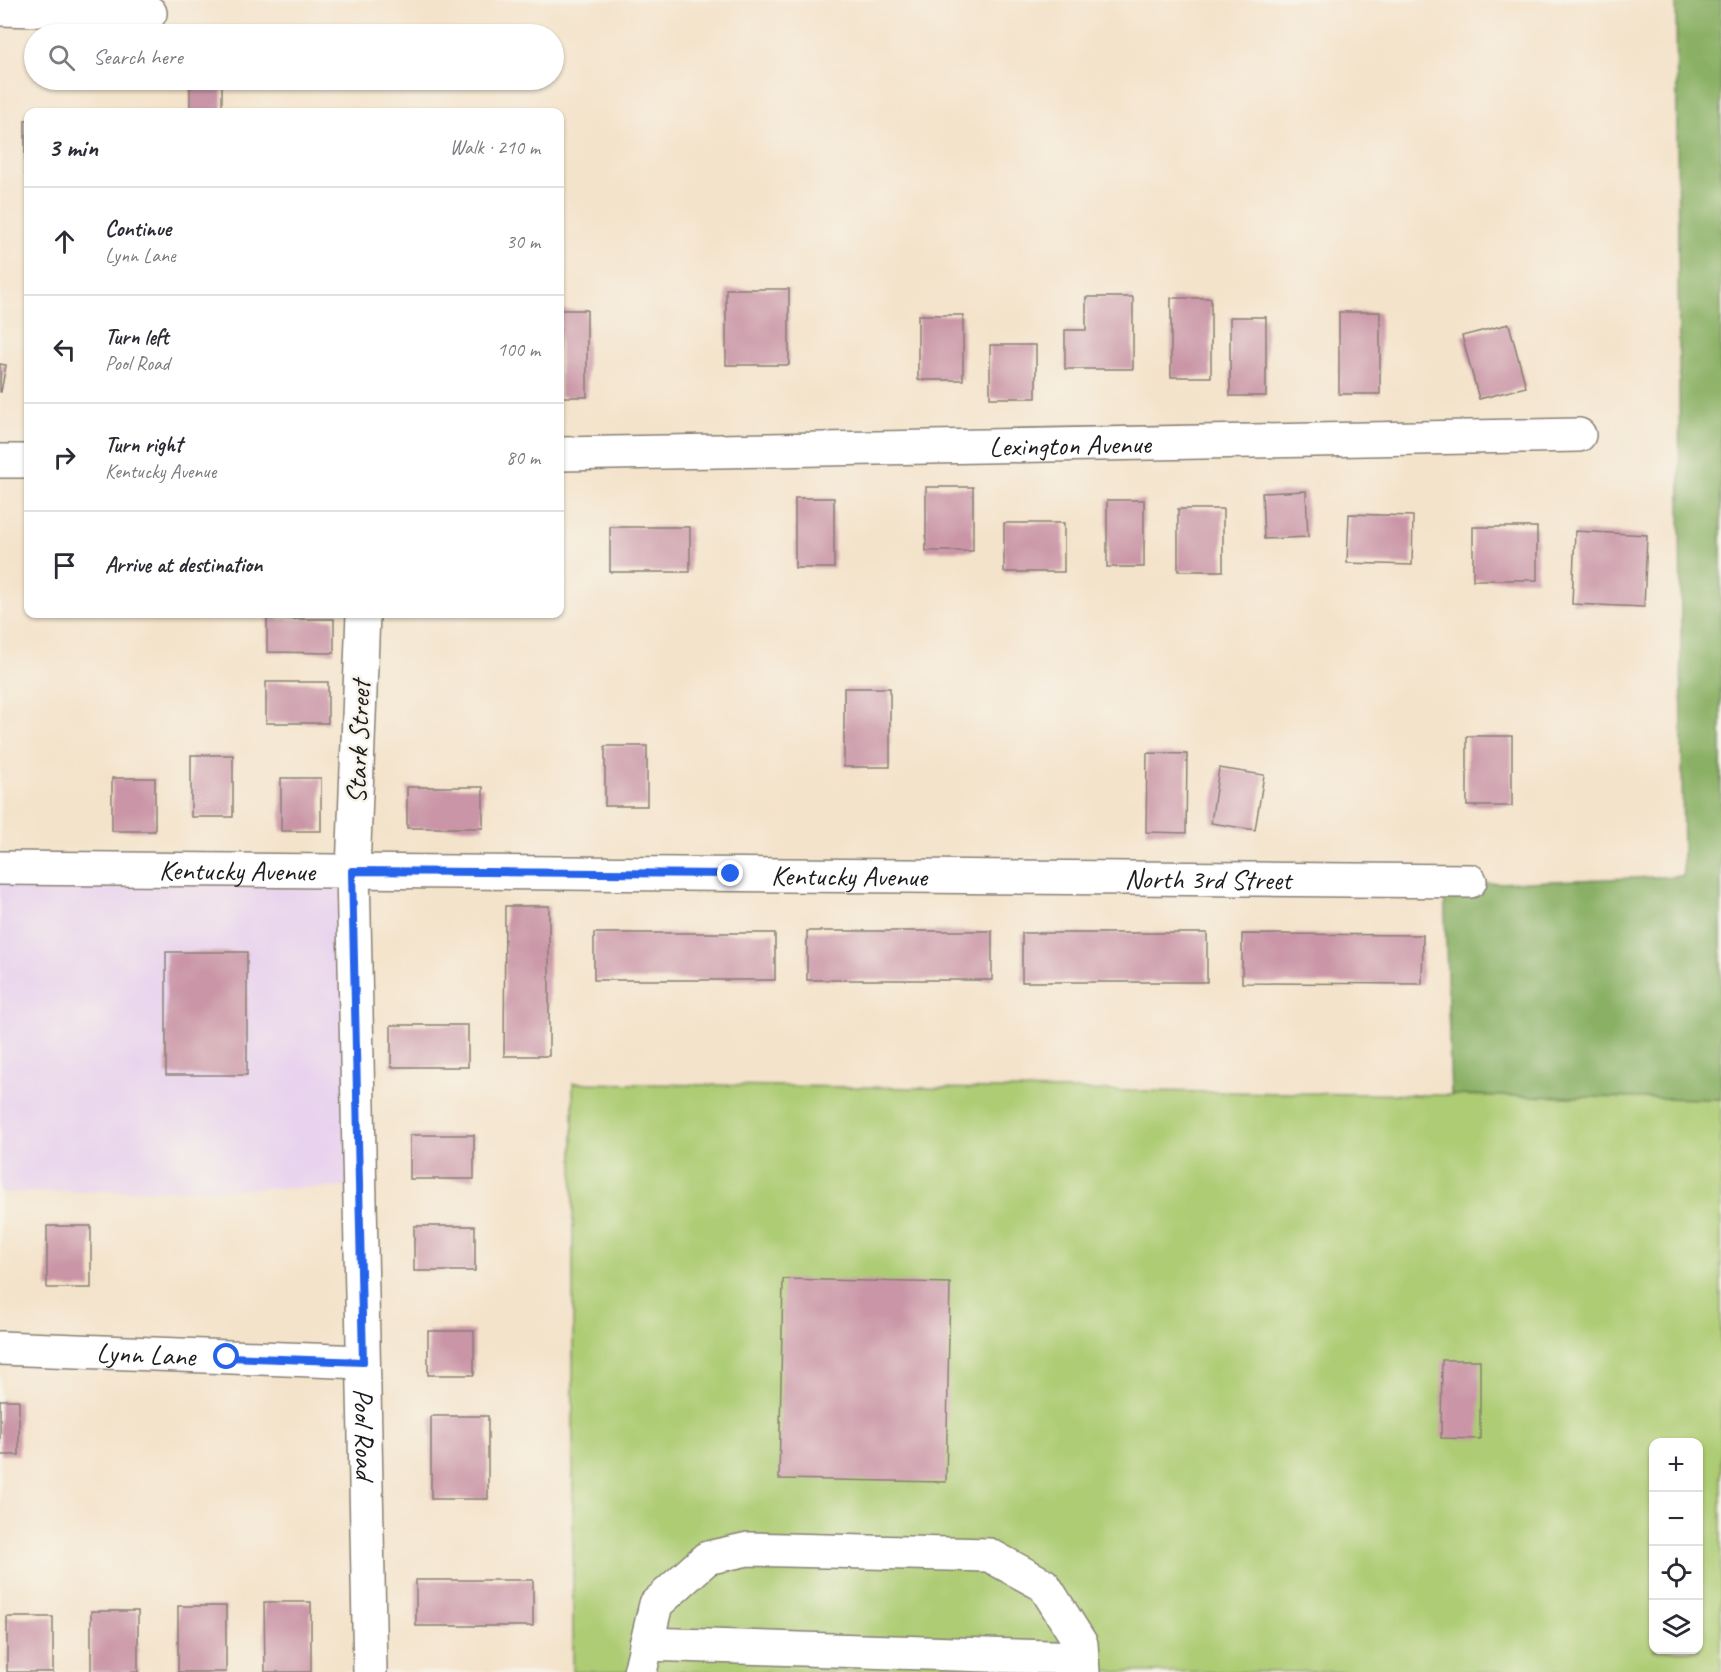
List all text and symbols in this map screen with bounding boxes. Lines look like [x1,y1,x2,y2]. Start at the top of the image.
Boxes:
search box [24,24,564,90]
icon: search [45,41,78,74]
text: Search here [93,43,183,71]
text: 3 min [48,131,98,164]
text: Walk · 210 m [450,135,540,160]
text: Continue [105,215,171,243]
icon: ahead [48,225,81,258]
text: 30 m [506,229,540,254]
text: Lynn Lane [105,243,176,268]
text: Turn left [105,323,169,351]
icon: left [48,333,81,366]
text: 100 m [497,337,540,362]
text: Pool Road [105,351,170,376]
street label: Lexington Avenue [989,425,1153,463]
text: Turn right [105,431,182,459]
icon: right [48,441,81,474]
text: 80 m [506,445,540,470]
text: Kentucky Avenue [105,459,216,484]
icon: arrive [48,549,81,582]
text: Arrive at destination [105,551,262,579]
street label: Stark Street [338,676,378,804]
street label: Kentucky Avenue [159,852,317,888]
street label: Kentucky Avenue [771,857,929,894]
route end [717,860,743,886]
street label: North 3rd Street [1125,860,1294,897]
street label: Lynn Lane [96,1334,198,1373]
route start [213,1343,239,1369]
street label: Pool Road [346,1388,383,1483]
map controls [1649,1438,1703,1654]
button: + [1649,1438,1703,1492]
button: − [1649,1492,1703,1546]
button: locate [1649,1546,1703,1600]
button: layers [1649,1600,1703,1654]

